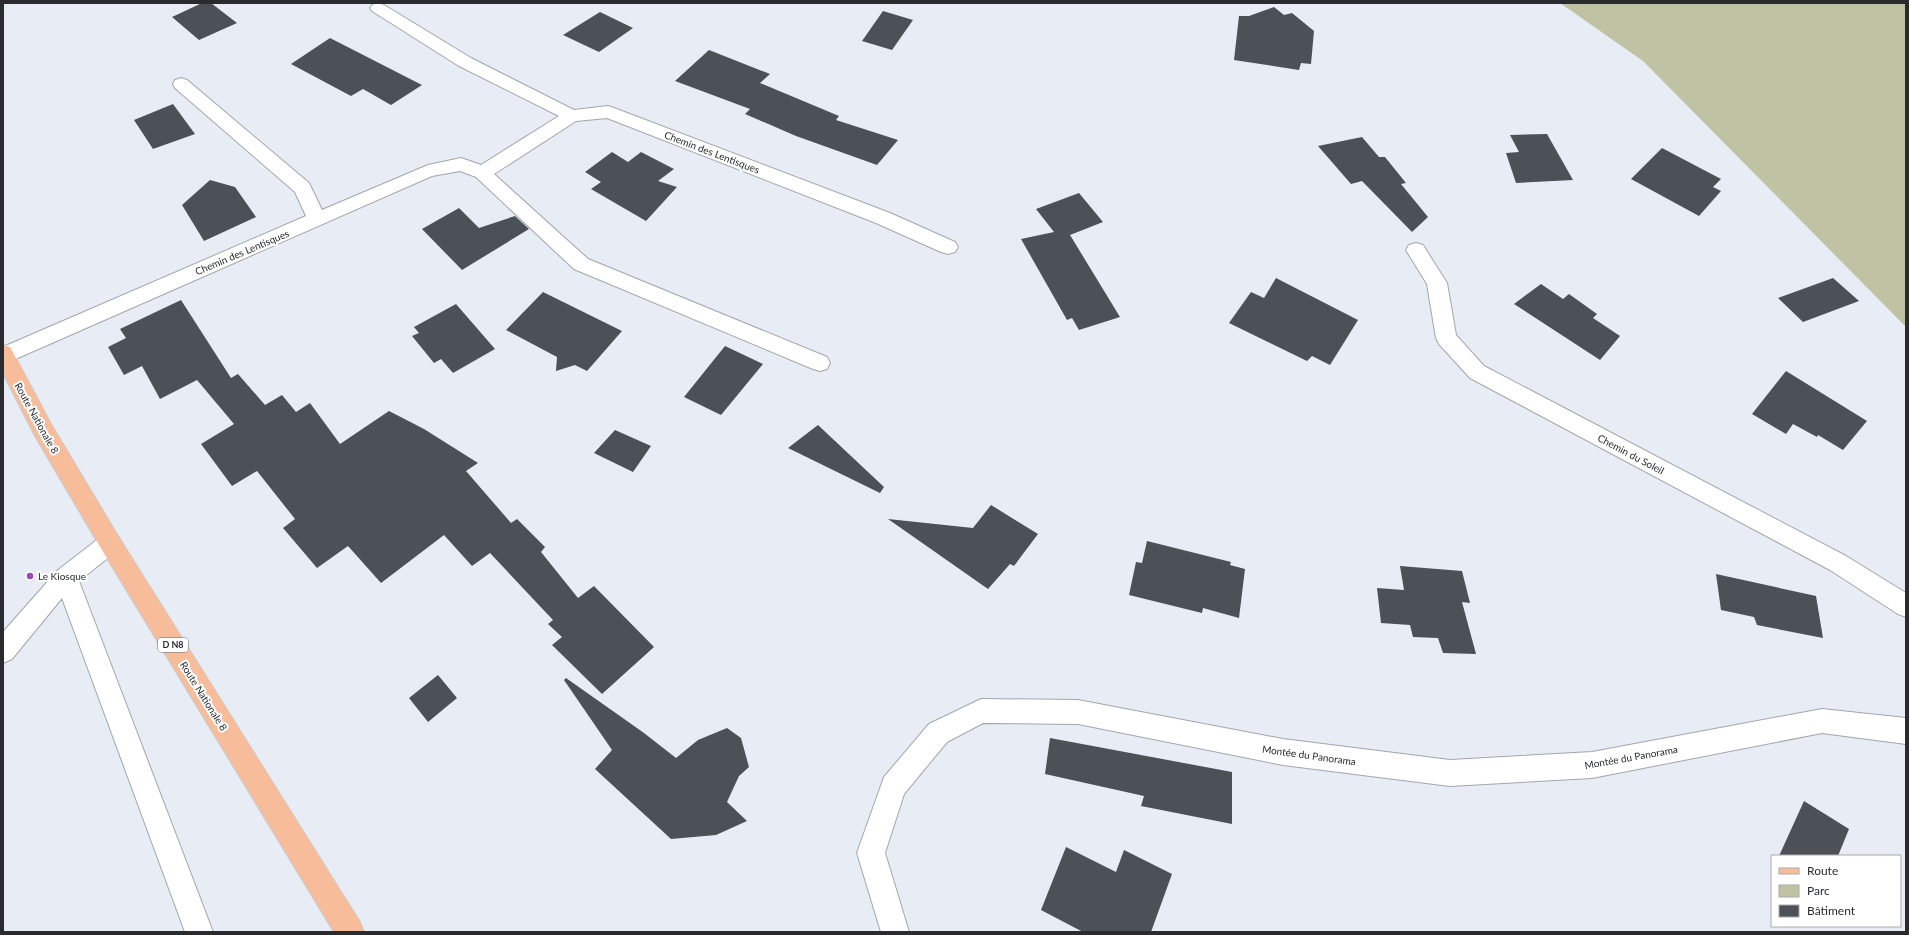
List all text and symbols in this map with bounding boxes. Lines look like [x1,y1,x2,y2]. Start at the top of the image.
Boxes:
street label: Chemin des Lentisques [663,128,761,176]
street label: Chemin des Lentisques [193,227,291,277]
street label: Route Nationale 8 [13,380,62,456]
street label: Chemin du Soleil [1596,431,1666,477]
place label: Le Kiosque [38,570,86,582]
marker: Le Kiosque [25,571,35,581]
road number: D N8 [158,638,188,652]
street label: Route Nationale 8 [178,659,230,733]
street label: Montée du Panorama [1261,742,1357,768]
street label: Montée du Panorama [1583,743,1679,771]
legend [1771,855,1901,927]
text: Route [1807,863,1838,878]
text: Parc [1807,883,1830,898]
text: Bâtiment [1807,903,1856,918]

